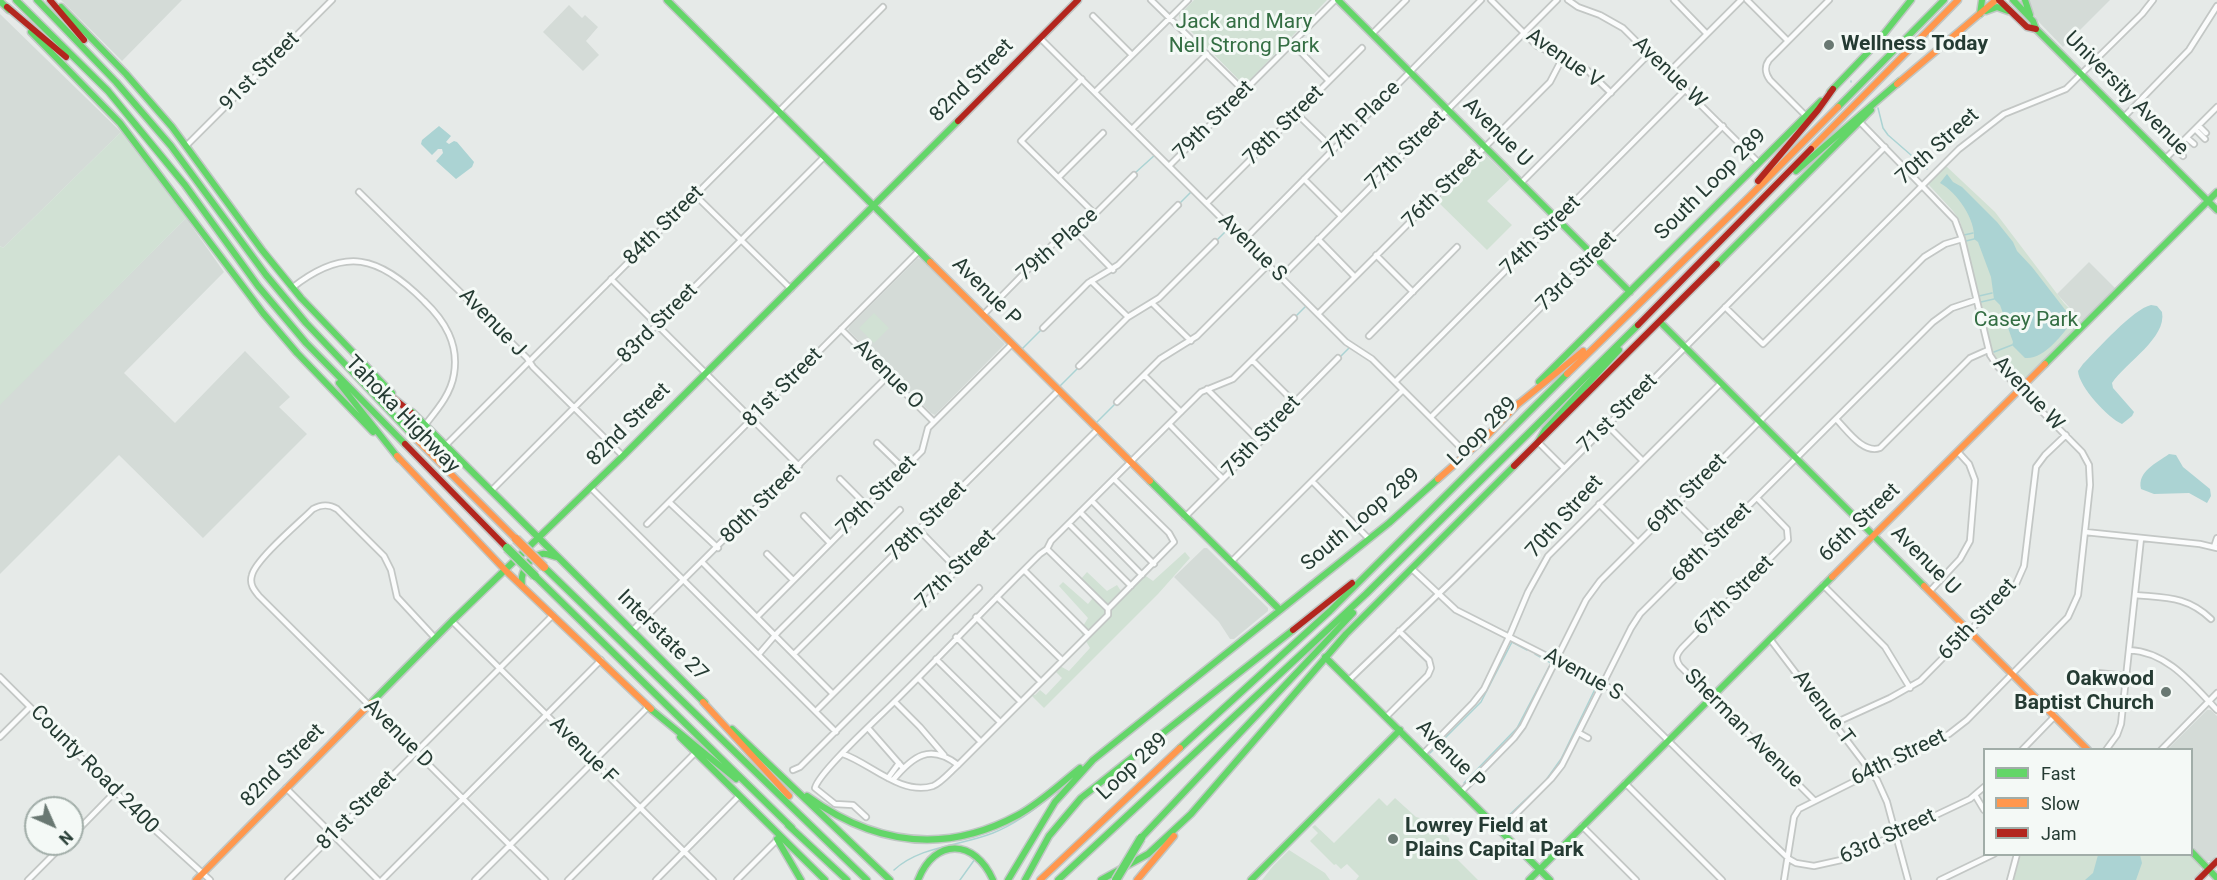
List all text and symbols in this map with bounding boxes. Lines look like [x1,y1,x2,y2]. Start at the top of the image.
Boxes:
park label: Jack and Mary Nell Strong Park [1169,10,1319,60]
street label: Avenue V [1521,24,1607,94]
street label: 91st Street [215,27,305,117]
street label: University Avenue [2059,27,2193,161]
street label: Avenue W [1627,32,1711,114]
place label: Wellness Today [1841,32,1988,58]
street label: 82nd Street [925,34,1019,128]
marker: Wellness Today [1822,38,1836,52]
street label: 79th Street [1169,76,1259,166]
street label: 77th Place [1318,76,1406,164]
street label: 78th Street [1239,81,1329,171]
street label: Avenue U [1457,93,1537,173]
street label: 70th Street [1891,103,1985,191]
street label: 77th Street [1361,106,1451,196]
street label: South Loop 289 [1650,124,1772,246]
street label: 76th Street [1398,144,1488,234]
street label: 84th Street [619,181,709,271]
street label: 74th Street [1496,191,1586,281]
street label: 79th Place [1012,203,1104,287]
street label: Avenue S [1213,209,1291,287]
street label: 73rd Street [1532,227,1622,317]
street label: Avenue P [946,252,1026,332]
street label: 83rd Street [613,279,703,369]
street label: Avenue J [453,284,531,362]
park label: Casey Park [1974,308,2078,334]
street label: Avenue O [848,335,928,415]
street label: 81st Street [738,343,828,433]
street label: Tahoka Highway [339,351,465,479]
street label: Avenue W [1987,352,2069,436]
street label: 71st Street [1573,369,1663,459]
street label: 82nd Street [582,378,676,472]
street label: 75th Street [1218,391,1306,483]
street label: Loop 289 [1443,392,1523,472]
street label: 69th Street [1642,449,1732,539]
street label: 79th Street [832,451,922,541]
street label: 80th Street [716,459,806,549]
street label: South Loop 289 [1296,463,1426,577]
street label: 70th Street [1521,470,1609,564]
street label: 78th Street [882,477,972,567]
street label: 66th Street [1814,478,1906,568]
street label: 68th Street [1667,498,1757,588]
street label: Avenue U [1885,521,1965,601]
street label: 77th Street [911,525,1001,615]
street label: 67th Street [1689,551,1779,641]
street label: 65th Street [1934,574,2022,666]
street label: Interstate 27 [611,585,713,687]
street label: Avenue S [1539,643,1627,707]
street label: Sherman Avenue [1678,664,1808,794]
street label: Avenue T [1787,666,1859,750]
place label: Oakwood Baptist Church [2014,667,2154,717]
marker: Oakwood Baptist Church [2159,685,2173,699]
street label: Avenue D [358,694,438,774]
street label: County Road 2400 [24,700,164,840]
street label: Avenue F [544,712,622,790]
street label: Avenue P [1410,715,1490,795]
street label: 82nd Street [236,719,330,813]
street label: 64th Street [1847,724,1951,792]
street label: Loop 289 [1092,728,1174,806]
legend [1983,748,2193,856]
text: Fast [2041,763,2076,784]
street label: 81st Street [312,766,402,856]
text: Slow [2041,793,2080,814]
north arrow [24,796,84,856]
street label: 63rd Street [1836,804,1940,870]
place label: Lowrey Field at Plains Capital Park [1405,814,1584,864]
text: Jam [2041,823,2077,844]
text: N [55,827,76,848]
marker: Lowrey Field at Plains Capital Park [1386,832,1400,846]

